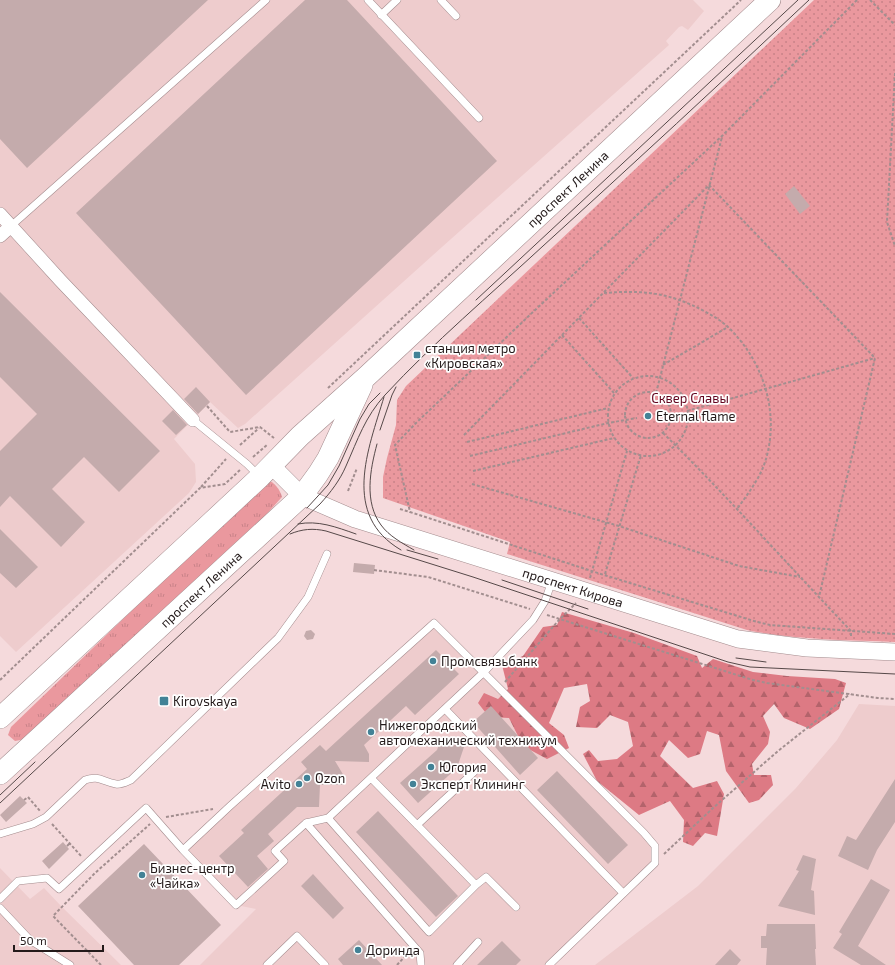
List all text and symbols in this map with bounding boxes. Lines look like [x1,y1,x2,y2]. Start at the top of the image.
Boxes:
street label: проспект Ленина [524,147,611,231]
place label: станция метро «Кировская» [425,340,516,371]
marker: станция метро «Кировская» [412,350,422,360]
park label: Сквер Славы [651,390,729,406]
place label: Eternal flame [656,408,736,424]
marker: Eternal flame [643,411,653,421]
street label: проспект Ленина [157,548,245,631]
street label: проспект Кирова [521,564,625,611]
place label: Промсвязьбанк [441,653,537,669]
marker: Промсвязьбанк [428,656,438,666]
place label: Kirovskaya [173,693,237,709]
marker: Kirovskaya [158,695,170,707]
place label: Нижегородский автомеханический техникум [379,717,557,748]
marker: Нижегородский автомеханический техникум [366,727,376,737]
place label: Югория [439,759,487,775]
marker: Югория [426,762,436,772]
place label: Ozon [315,770,345,786]
marker: Ozon [302,773,312,783]
place label: Avito [261,776,291,792]
place label: Эксперт Клининг [421,776,525,792]
marker: Avito [294,779,304,789]
marker: Эксперт Клининг [408,779,418,789]
place label: Бизнес-центр «Чайка» [150,860,235,891]
marker: Бизнес-центр «Чайка» [137,870,147,880]
scale bar [14,927,103,953]
text: 50 m [20,933,47,947]
place label: Доринда [366,942,420,958]
marker: Доринда [353,945,363,955]

